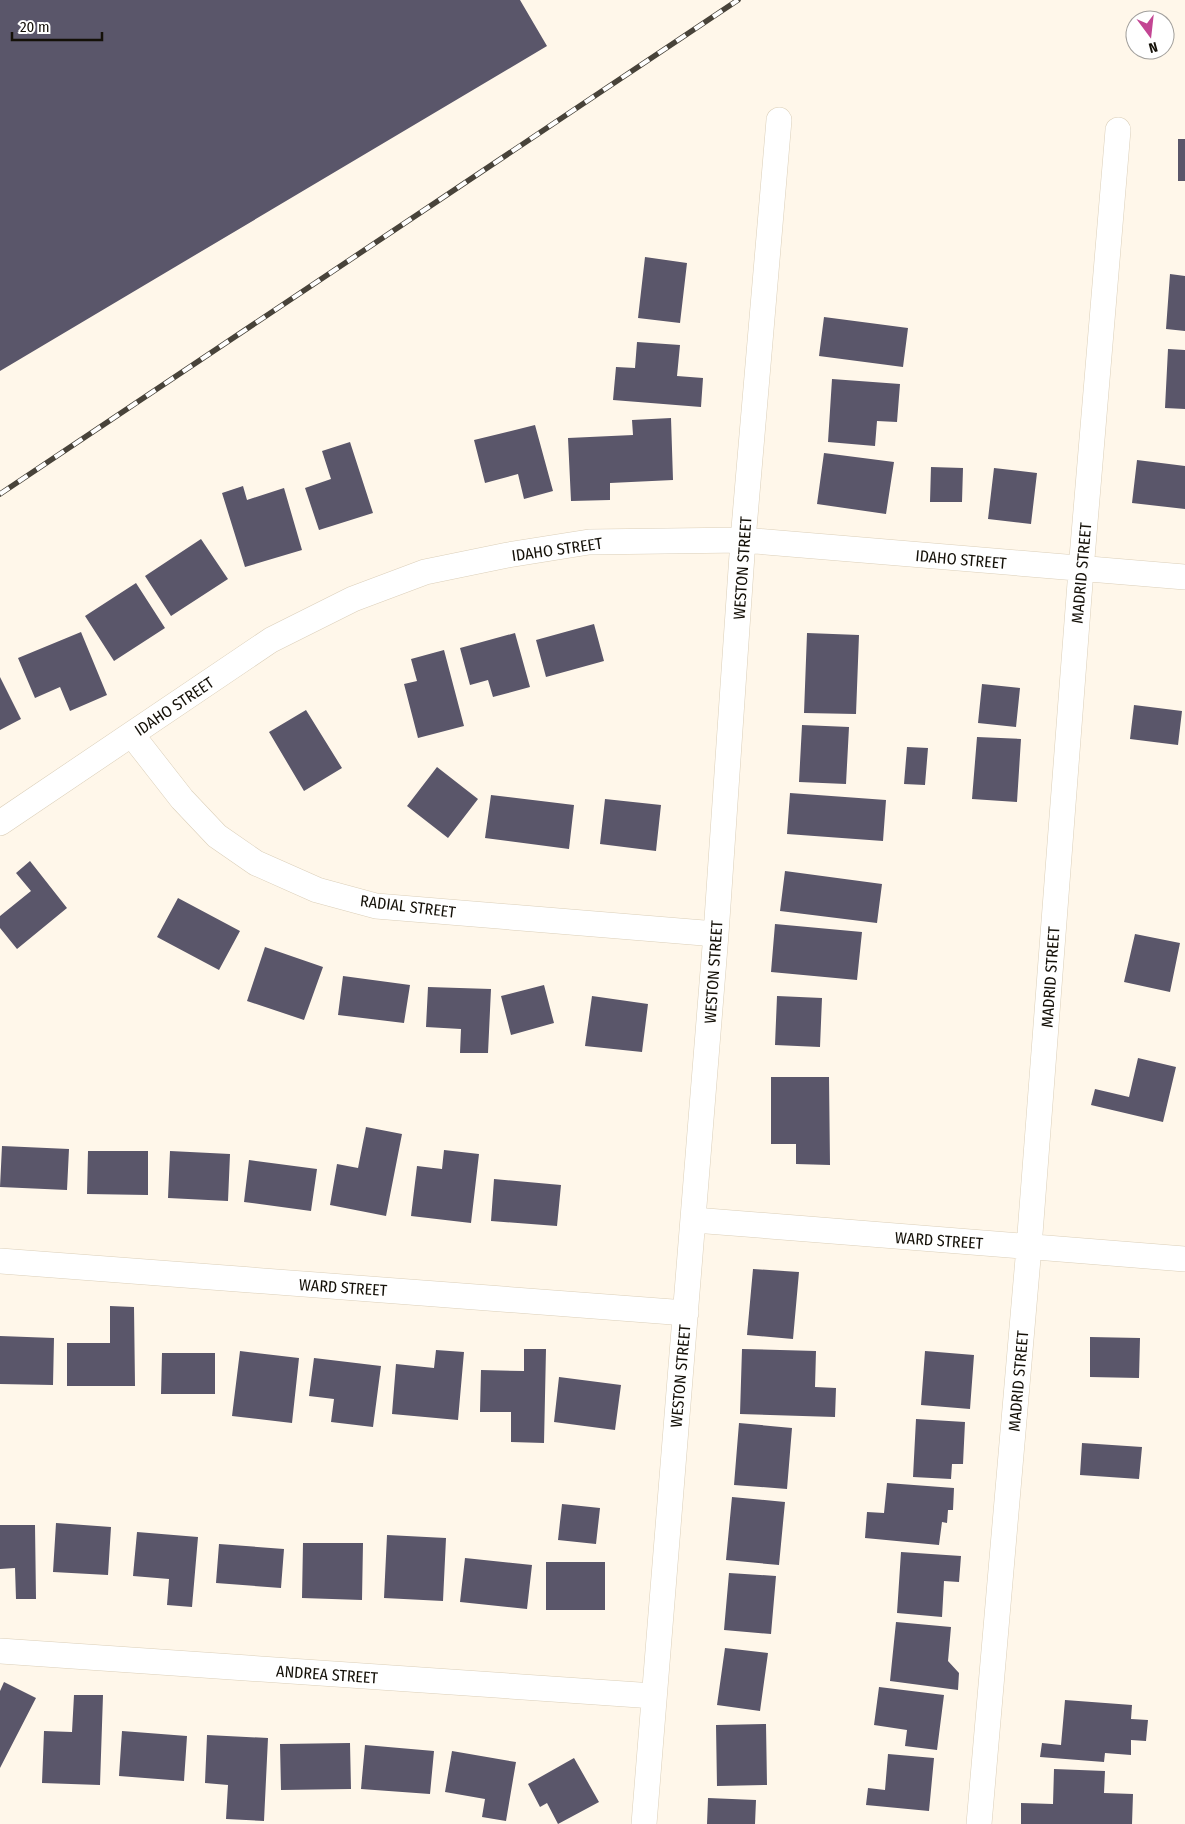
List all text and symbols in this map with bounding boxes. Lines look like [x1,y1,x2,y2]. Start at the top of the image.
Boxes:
scale bar [12,10,102,42]
north arrow [1125,10,1175,60]
text: 20 m [20,18,50,36]
text: N [1147,38,1159,56]
street label: WESTON STREET [729,515,756,620]
street label: MADRID STREET [1068,521,1095,624]
street label: IDAHO STREET [510,534,604,565]
street label: IDAHO STREET [915,546,1008,573]
street label: IDAHO STREET [131,673,218,740]
street label: RADIAL STREET [359,891,457,922]
street label: WESTON STREET [700,919,727,1024]
street label: MADRID STREET [1037,925,1064,1028]
street label: WARD STREET [894,1228,984,1253]
street label: WARD STREET [298,1275,388,1300]
street label: WESTON STREET [667,1323,695,1428]
street label: MADRID STREET [1005,1329,1032,1432]
street label: ANDREA STREET [275,1661,379,1688]

